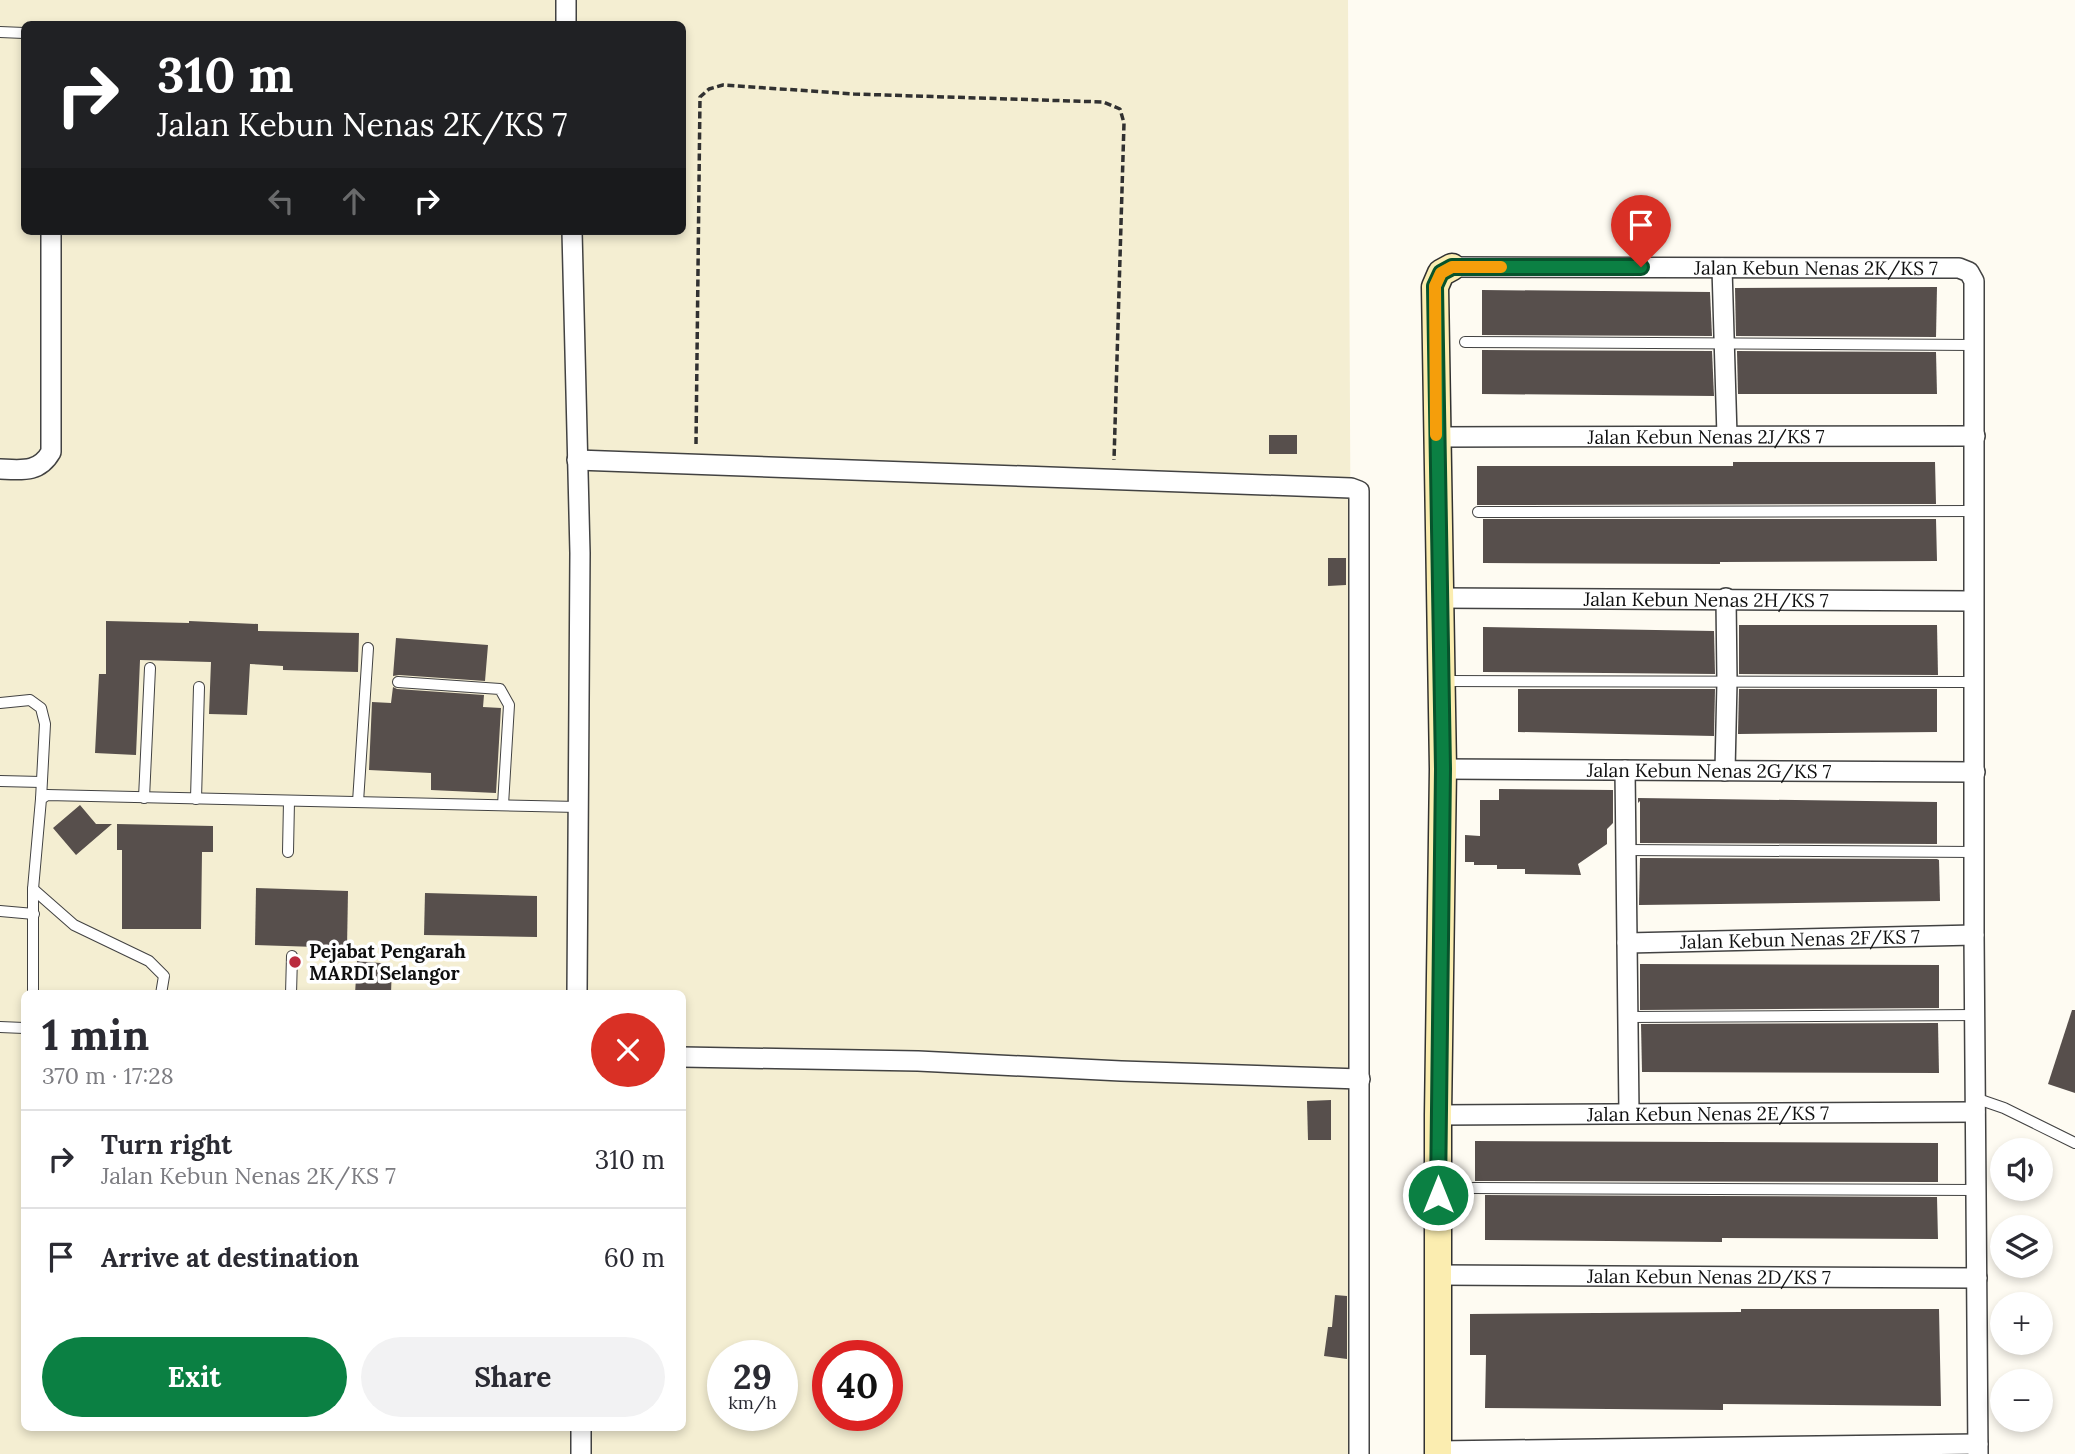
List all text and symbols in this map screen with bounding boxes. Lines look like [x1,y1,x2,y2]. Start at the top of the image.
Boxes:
text: 310 m [157,43,293,105]
icon: right [42,49,133,140]
text: Jalan Kebun Nenas 2K/KS 7 [157,104,567,145]
icon: left [262,182,300,220]
icon: ahead [335,182,373,220]
icon: right [408,182,446,220]
pin [1611,195,1671,267]
icon: arrive [1622,206,1660,244]
street label: Jalan Kebun Nenas 2K/KS 7 [1693,255,1938,281]
street label: Jalan Kebun Nenas 2J/KS 7 [1587,424,1825,449]
street label: Jalan Kebun Nenas 2H/KS 7 [1582,587,1829,613]
street label: Jalan Kebun Nenas 2G/KS 7 [1586,758,1832,784]
street label: Jalan Kebun Nenas 2F/KS 7 [1679,924,1920,954]
place label: Pejabat Pengarah MARDI Selangor [309,939,466,985]
marker: Pejabat Pengarah MARDI Selangor [287,954,303,970]
text: 1 min [42,1008,149,1062]
button: close [591,1013,665,1087]
text: 370 m · 17:28 [42,1061,174,1090]
street label: Jalan Kebun Nenas 2E/KS 7 [1586,1101,1829,1126]
text: Turn right [101,1128,232,1161]
map controls [1990,1138,2053,1432]
button: sound [1990,1138,2053,1201]
icon: right [42,1140,80,1178]
text: 310 m [595,1143,665,1176]
position arrow [1401,1158,1475,1232]
text: Jalan Kebun Nenas 2K/KS 7 [101,1161,396,1190]
button: layers [1990,1215,2053,1278]
icon: arrive [42,1238,80,1276]
text: Arrive at destination [101,1241,359,1274]
text: 60 m [604,1241,665,1274]
street label: Jalan Kebun Nenas 2D/KS 7 [1586,1264,1831,1290]
button: + [1990,1292,2053,1355]
button: Exit [42,1337,347,1417]
button: Share [361,1337,665,1417]
speed limit sign: 40 [812,1340,903,1431]
text: 29 [733,1354,772,1399]
button: − [1990,1369,2053,1432]
text: km/h [728,1391,777,1414]

